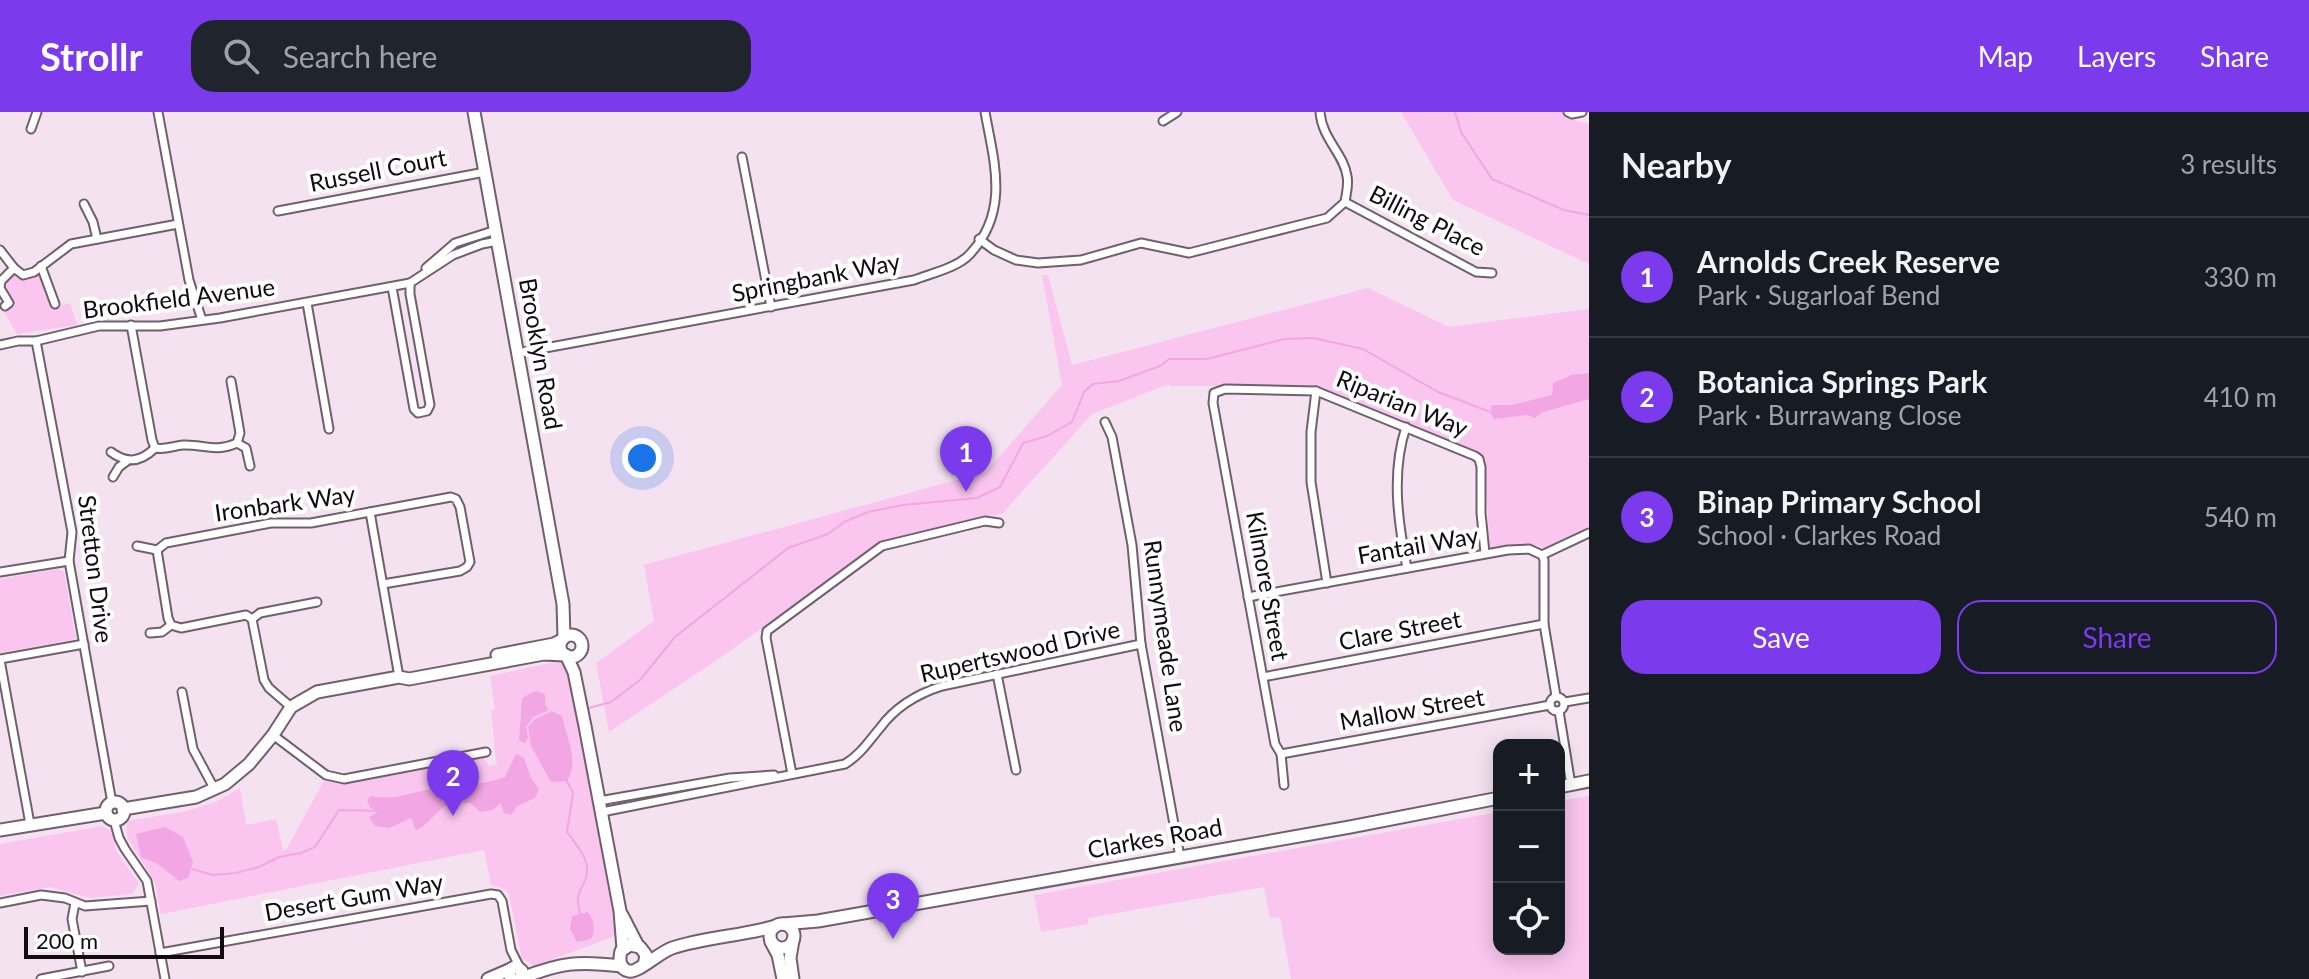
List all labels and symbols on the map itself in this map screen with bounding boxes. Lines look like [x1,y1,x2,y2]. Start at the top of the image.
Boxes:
street label: Russell Court [307,142,449,197]
street label: Billing Place [1365,178,1490,261]
street label: Springbank Way [729,246,903,307]
street label: Brookfield Avenue [81,271,276,324]
street label: Brooklyn Road [514,276,569,432]
street label: Riparian Way [1333,363,1473,442]
pin: 1 [940,426,992,492]
your location [622,438,662,478]
street label: Ironbark Way [213,478,357,527]
street label: Stretton Drive [73,493,120,644]
street label: Kilmore Street [1241,509,1296,663]
street label: Fantail Way [1355,520,1481,569]
street label: Runnymeade Lane [1139,538,1194,734]
street label: Clare Street [1336,603,1464,656]
street label: Rupertswood Drive [917,613,1123,688]
street label: Mallow Street [1337,681,1487,736]
pin: 2 [427,750,479,816]
street label: Clarkes Road [1085,811,1224,864]
street label: Desert Gum Way [262,866,446,927]
pin: 3 [867,873,919,939]
scale bar [24,923,224,959]

